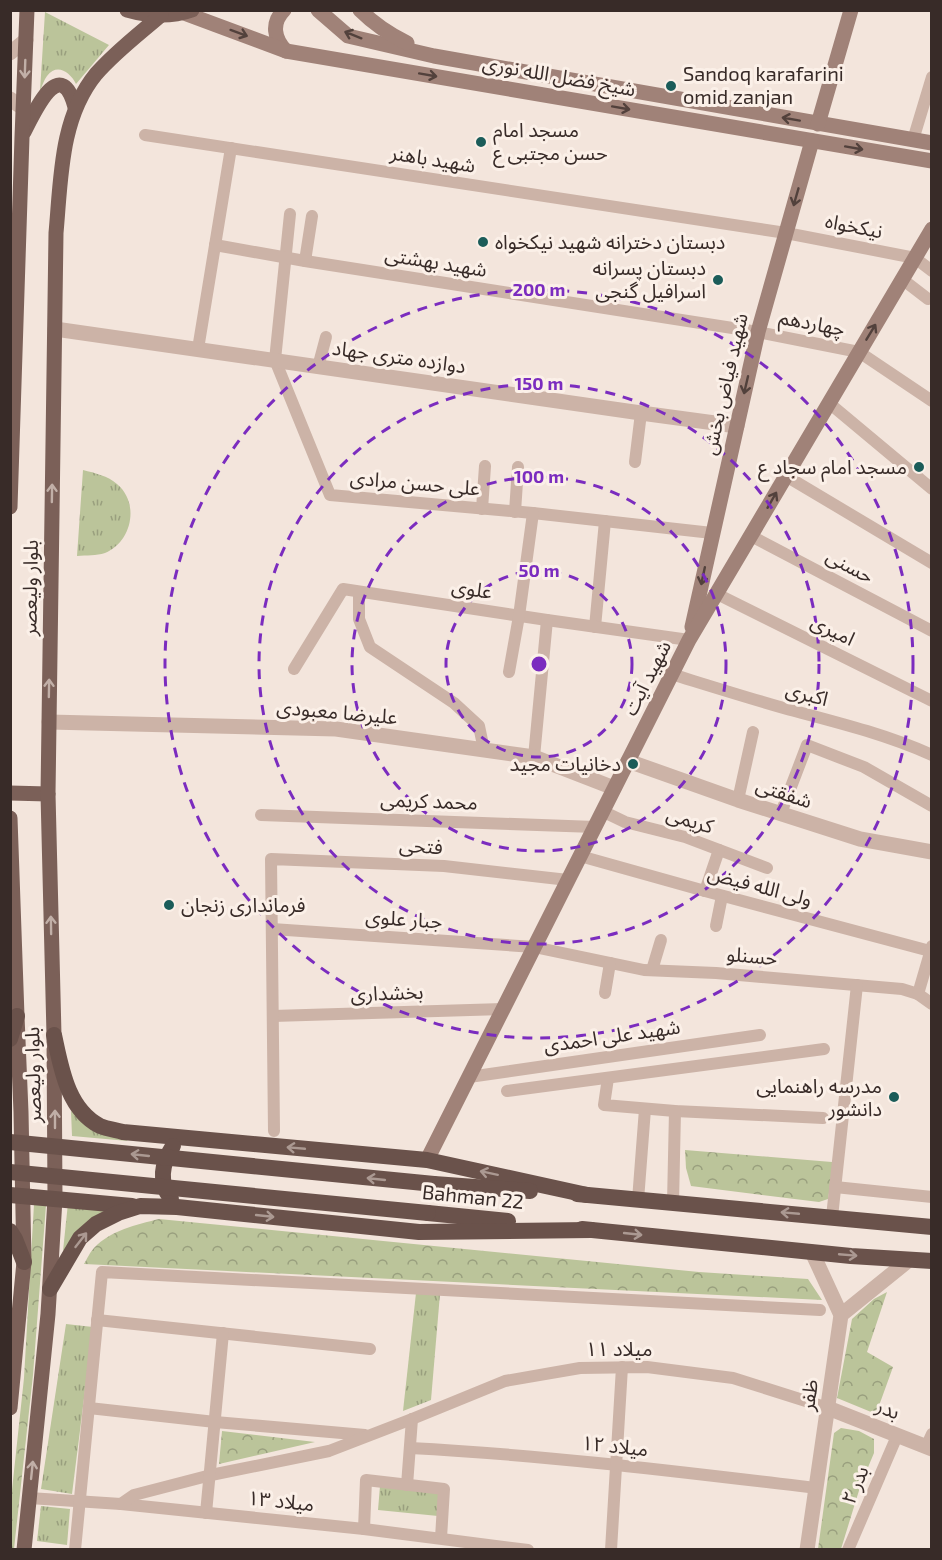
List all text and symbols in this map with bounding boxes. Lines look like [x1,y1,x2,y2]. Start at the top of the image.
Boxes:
one-way arrow [229,28,247,39]
one-way arrow [344,29,362,40]
street label: شیخ فضل الله نوری [480,50,638,104]
one-way arrow [19,58,31,78]
place label: Sandoq karafarini omid zanjan [683,61,844,108]
one-way arrow [418,70,438,81]
marker: Sandoq karafarini omid zanjan [664,79,678,93]
one-way arrow [610,103,630,114]
one-way arrow [782,113,801,124]
place label: مسجد امام حسن مجتبی ع [493,117,608,168]
marker: مسجد امام حسن مجتبی ع [474,135,488,149]
street label: شهید باهنر [388,139,477,178]
one-way arrow [844,143,864,154]
one-way arrow [790,187,801,206]
street label: نیکخواه [823,208,885,243]
place label: دبستان دخترانه شهید نیکخواه [495,229,725,254]
marker: دبستان دخترانه شهید نیکخواه [476,235,490,249]
street label: شهید بهشتی [383,241,489,282]
place label: دبستان پسرانه اسرافیل گنجی [592,255,706,303]
marker: دبستان پسرانه اسرافیل گنجی [711,273,725,287]
text: 200 m [513,278,565,300]
street label: چهاردهم [776,304,847,344]
street label: شهید فیاض بخش [696,311,753,457]
one-way arrow [866,324,878,341]
street label: دوازده متری جهاد [331,335,468,378]
text: 150 m [515,372,563,394]
one-way arrow [740,375,751,395]
place label: مسجد امام سجاد ع [758,454,907,482]
marker: مسجد امام سجاد ع [912,460,926,474]
street label: علی حسن مرادی [349,464,481,501]
text: 100 m [514,465,564,487]
one-way arrow [47,483,58,503]
one-way arrow [767,492,779,509]
street label: بلوار ولیعصر [16,540,43,637]
street label: حسنی [822,543,878,588]
text: 50 m [518,559,560,581]
one-way arrow [697,565,708,585]
street label: علوی [450,573,494,604]
street label: امیری [807,608,859,651]
street label: شهید آیت [617,636,675,719]
centre of rings [529,654,549,674]
street label: اکبری [783,676,831,711]
one-way arrow [44,678,55,698]
street label: علیرضا معبودی [276,694,398,729]
place label: دخانیات مجید [510,751,621,775]
marker: دخانیات مجید [626,757,640,771]
street label: شفقتی [753,772,815,813]
street label: محمد کریمی [380,786,478,815]
street label: کریمی [664,801,717,839]
street label: فتحی [398,832,444,859]
street label: ولی الله فیض [705,860,815,911]
place label: فرمانداری زنجان [181,892,306,917]
marker: فرمانداری زنجان [162,898,176,912]
street label: جبار علوی [365,903,443,934]
one-way arrow [45,915,57,935]
street label: حسنلو [726,941,779,970]
street label: بخشداری [350,979,424,1006]
street label: شهید علی احمدی [542,1014,682,1057]
street label: بلوار ولیعصر [19,1027,46,1124]
place label: مدرسه راهنمایی دانشور [756,1073,882,1121]
marker: مدرسه راهنمایی دانشور [887,1090,901,1104]
one-way arrow [49,1110,61,1130]
one-way arrow [286,1142,306,1153]
one-way arrow [131,1149,151,1160]
one-way arrow [479,1167,498,1179]
one-way arrow [366,1173,386,1184]
street label: Bahman 22 [421,1179,525,1213]
one-way arrow [780,1207,800,1218]
one-way arrow [254,1211,274,1222]
one-way arrow [622,1229,642,1240]
one-way arrow [75,1232,88,1248]
one-way arrow [837,1250,857,1261]
street label: میلاد ۱۱ [586,1336,652,1360]
street label: ظفر [794,1378,823,1413]
street label: بدر [872,1392,904,1425]
street label: میلاد ۱۲ [581,1430,650,1461]
one-way arrow [27,1461,38,1481]
street label: بدر ۲ [835,1462,874,1508]
street label: میلاد ۱۳ [247,1485,316,1516]

